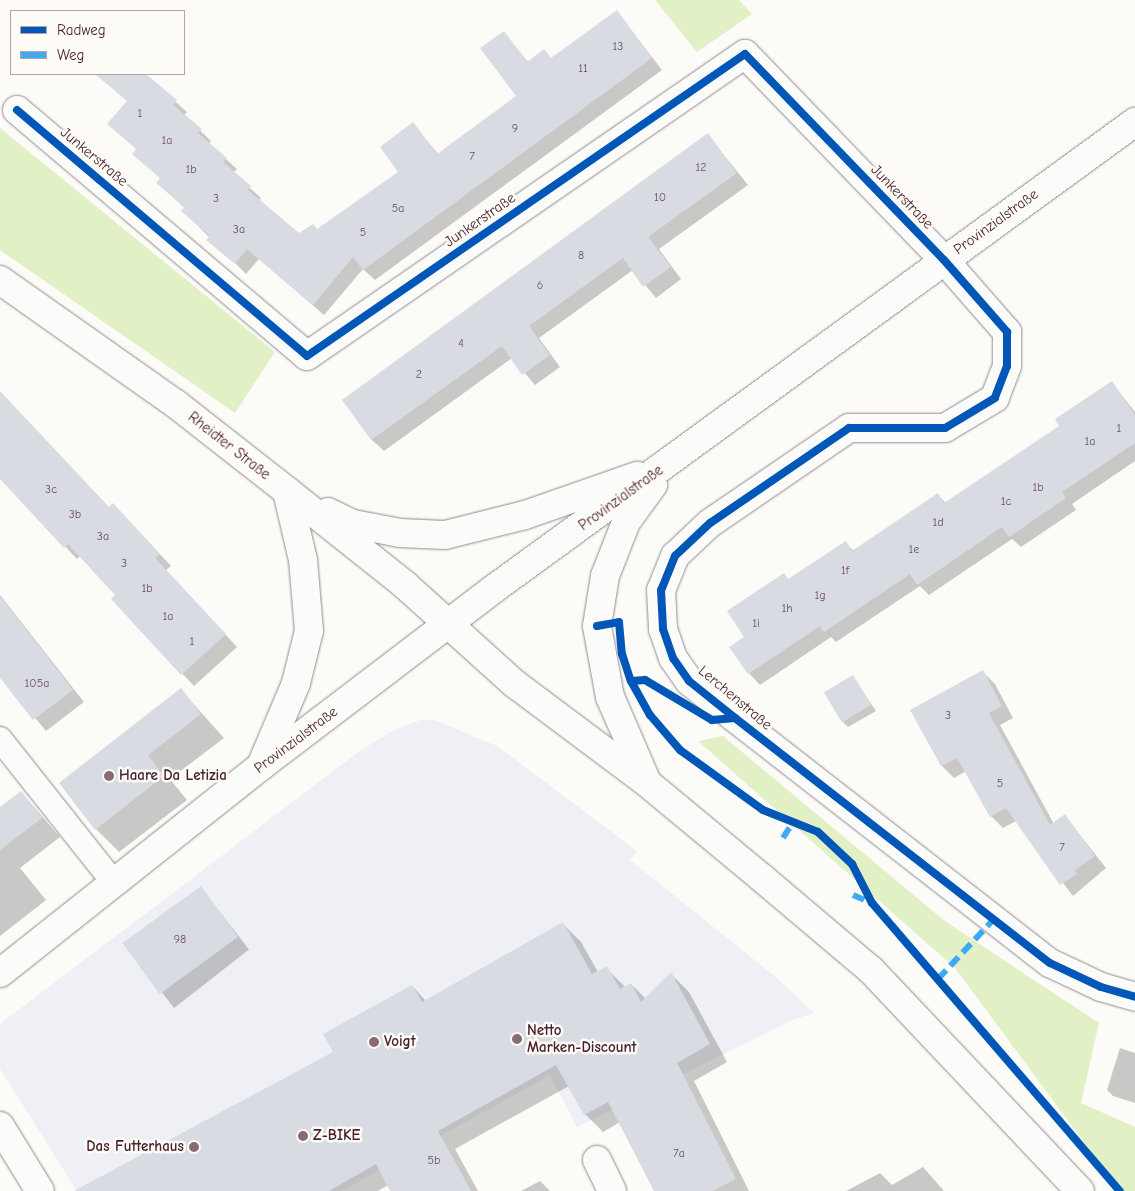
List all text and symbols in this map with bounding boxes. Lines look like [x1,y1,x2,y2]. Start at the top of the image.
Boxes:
legend [10,10,185,75]
text: Radweg [57,21,106,39]
house number: 13 [613,40,623,54]
text: Weg [57,46,84,64]
house number: 11 [578,62,588,76]
house number: 1 [138,107,142,121]
house number: 9 [512,122,518,136]
street label: Junkerstraße [57,124,131,190]
house number: 1a [162,134,172,148]
house number: 7 [469,150,475,164]
house number: 12 [695,161,707,175]
street label: Junkerstraße [867,161,937,233]
house number: 1b [185,163,197,177]
street label: Provinzialstraße [950,185,1042,259]
street label: Junkerstraße [441,189,519,251]
house number: 10 [654,191,666,205]
house number: 3 [213,192,219,206]
house number: 5a [392,202,404,216]
house number: 3a [233,223,245,237]
house number: 5 [360,226,366,240]
house number: 8 [578,249,584,263]
house number: 6 [537,279,543,293]
house number: 4 [458,337,464,351]
house number: 2 [416,368,422,382]
street label: Rheidter Straße [184,408,274,484]
house number: 1 [1117,422,1121,436]
house number: 1a [1085,435,1095,449]
street label: Provinzialstraße [575,461,667,535]
house number: 1b [1032,481,1044,495]
house number: 3c [45,483,57,497]
house number: 1c [1001,495,1011,509]
house number: 3b [69,508,81,522]
house number: 1d [932,516,944,530]
house number: 3a [97,530,109,544]
house number: 1e [909,543,919,557]
house number: 3 [121,557,127,571]
house number: 1f [841,564,849,578]
house number: 1b [141,582,153,596]
house number: 1g [814,589,826,603]
house number: 1h [781,602,793,616]
house number: 1a [163,610,173,624]
house number: 1i [752,617,760,631]
house number: 1 [190,635,194,649]
street label: Lerchenstraße [694,662,776,734]
house number: 105a [25,677,49,691]
street label: Provinzialstraße [251,703,341,777]
house number: 3 [945,709,951,723]
place label: Haare Da Letizia [119,767,227,785]
marker: Haare Da Letizia [103,770,115,782]
house number: 5 [997,777,1003,791]
house number: 7 [1059,841,1065,855]
house number: 98 [174,933,186,947]
place label: Netto Marken-Discount [527,1021,636,1056]
place label: Voigt [384,1033,416,1051]
marker: Netto Marken-Discount [511,1033,523,1045]
marker: Voigt [368,1036,380,1048]
place label: Z-BIKE [313,1127,360,1145]
marker: Z-BIKE [297,1130,309,1142]
place label: Das Futterhaus [86,1138,184,1156]
marker: Das Futterhaus [188,1141,200,1153]
house number: 7a [673,1147,685,1161]
house number: 5b [428,1154,440,1168]

